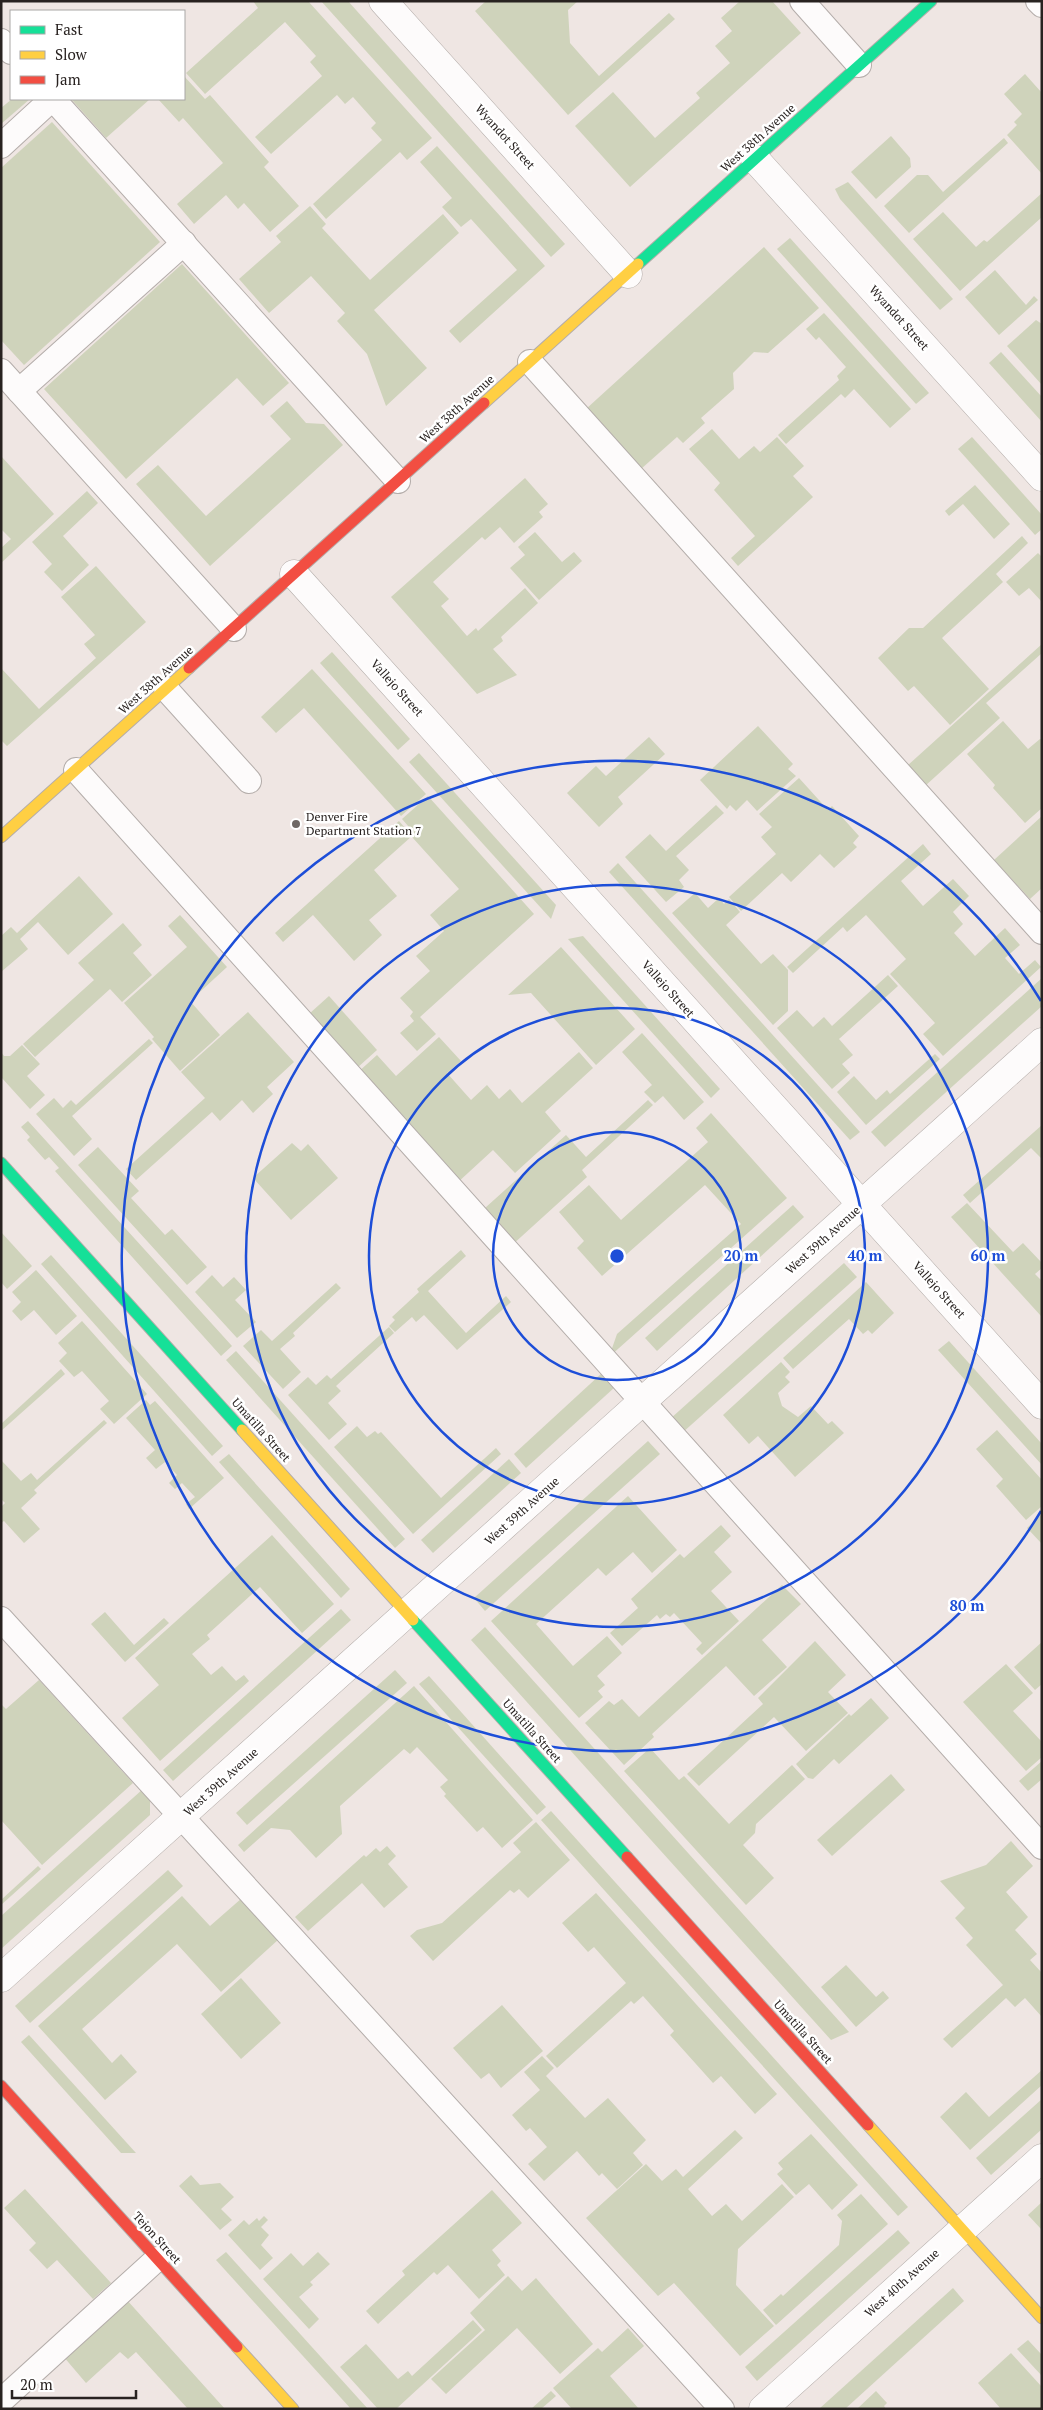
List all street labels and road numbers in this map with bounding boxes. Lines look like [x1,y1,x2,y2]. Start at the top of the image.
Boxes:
street label: West 38th Avenue [717,100,798,175]
street label: Wyandot Street [472,101,539,173]
street label: Wyandot Street [866,282,933,354]
street label: West 38th Avenue [416,371,497,446]
street label: West 38th Avenue [115,642,196,717]
street label: Vallejo Street [368,656,427,720]
street label: Vallejo Street [639,957,698,1021]
street label: West 39th Avenue [782,1202,863,1277]
street label: Vallejo Street [910,1258,969,1322]
street label: Umatilla Street [229,1395,294,1465]
street label: West 39th Avenue [481,1473,562,1548]
street label: Umatilla Street [500,1696,565,1766]
street label: West 39th Avenue [180,1744,261,1819]
street label: Umatilla Street [771,1997,836,2067]
street label: Tejon Street [130,2209,185,2267]
street label: West 40th Avenue [861,2245,942,2320]

